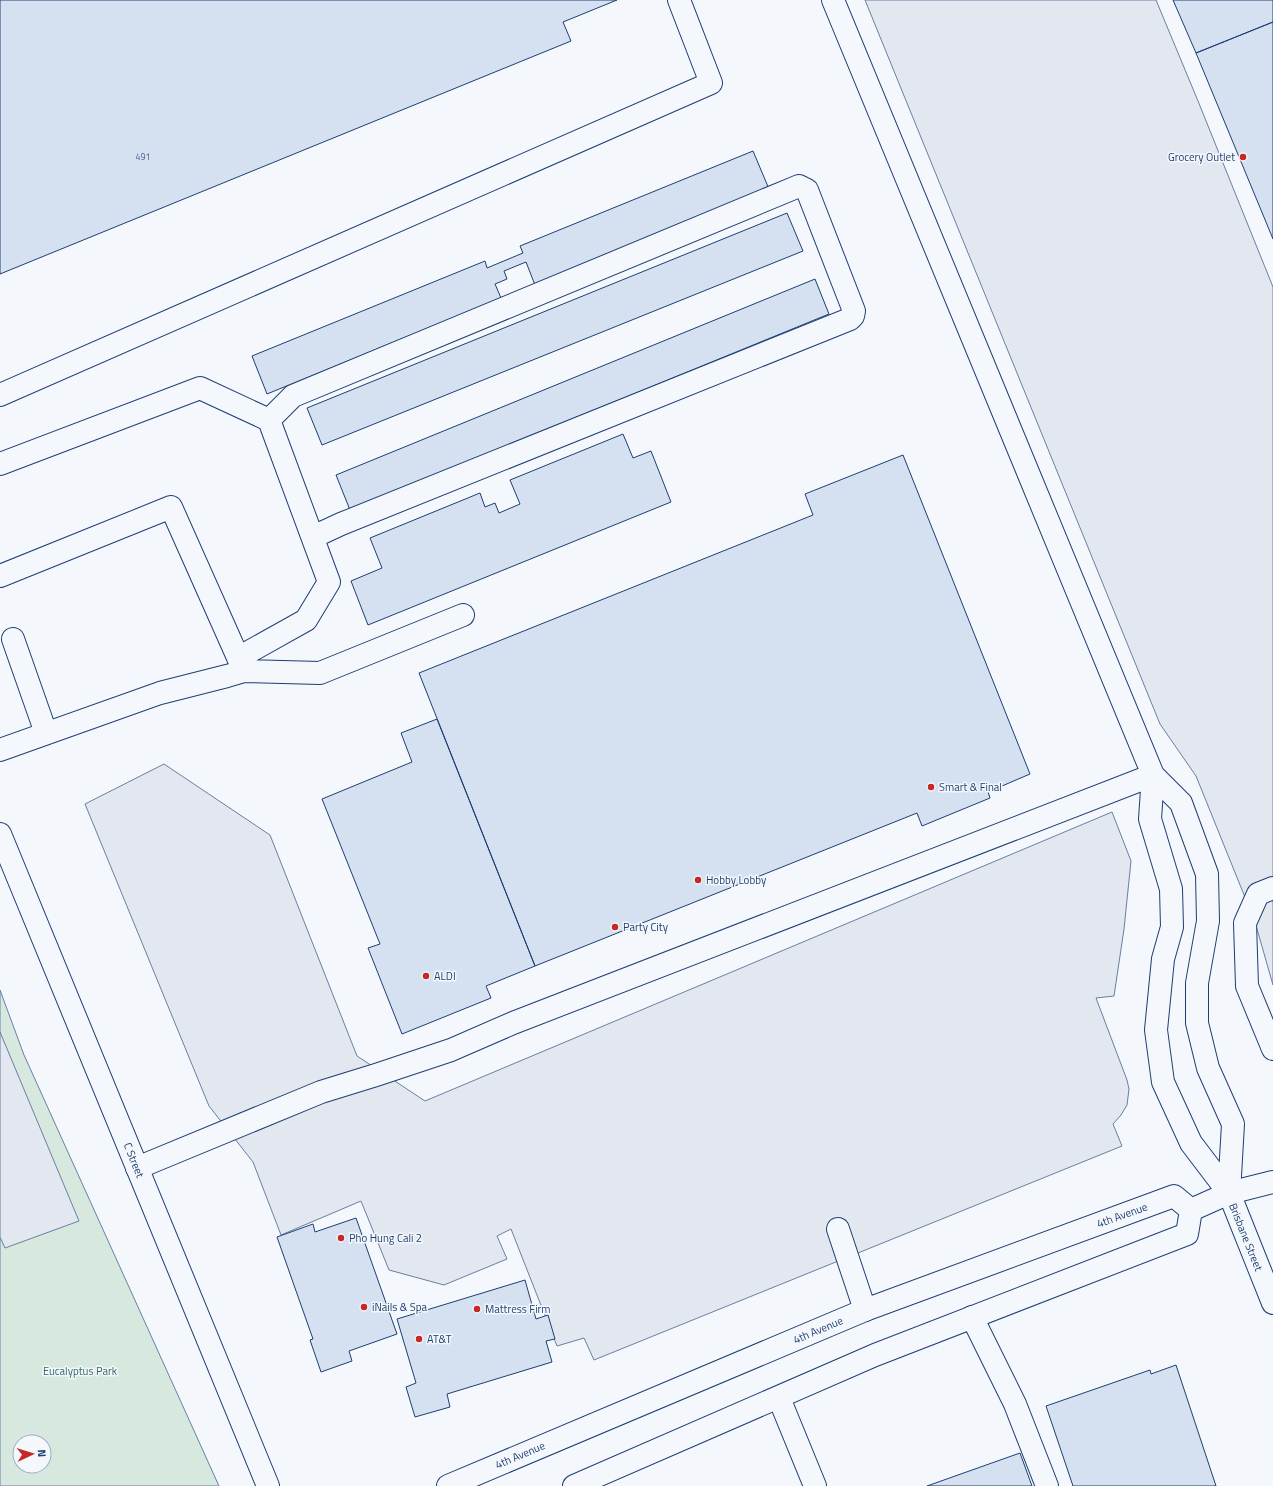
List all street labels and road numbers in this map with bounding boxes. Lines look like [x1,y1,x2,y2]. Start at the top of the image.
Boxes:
street label: C Street [120,1140,148,1180]
street label: 4th Avenue [1094,1198,1150,1232]
street label: Brisbane Street [1225,1201,1267,1273]
street label: 4th Avenue [791,1312,846,1348]
street label: 4th Avenue [493,1437,548,1473]

